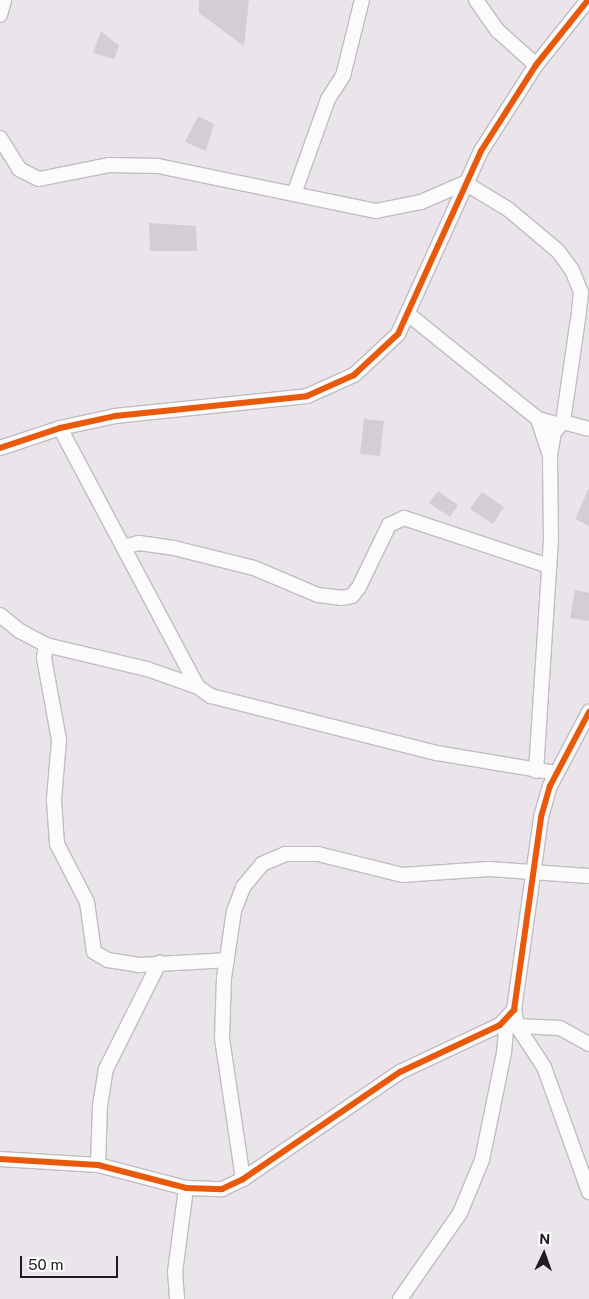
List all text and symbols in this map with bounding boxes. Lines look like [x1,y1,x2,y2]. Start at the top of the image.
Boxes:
north arrow [519,1229,569,1279]
text: N [539,1231,551,1247]
scale bar [22,1246,120,1278]
text: 50 m [28,1256,63,1273]

